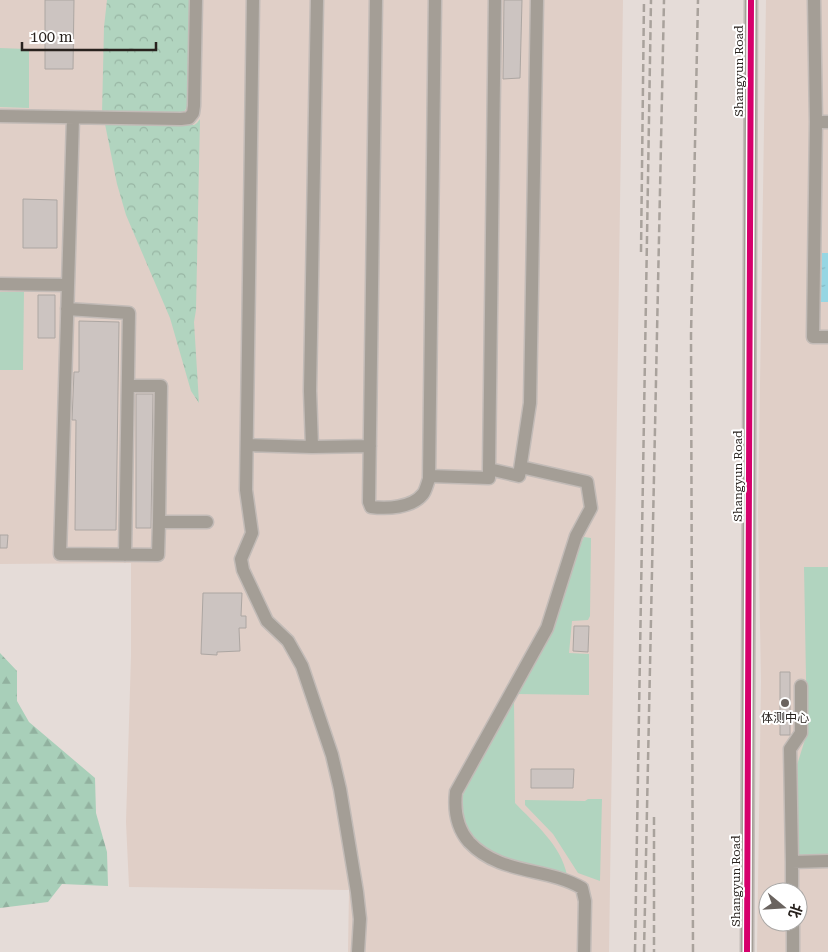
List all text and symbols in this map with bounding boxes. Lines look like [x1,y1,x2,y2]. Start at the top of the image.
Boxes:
scale bar [22,20,156,52]
street label: Shangyun Road [732,25,746,117]
text: 100 m [30,28,73,46]
street label: Shangyun Road [731,430,745,522]
marker: 体测中心 [779,697,791,709]
place label: 体测中心 [761,711,809,725]
street label: Shangyun Road [729,835,743,927]
north arrow [758,882,808,932]
text: 北 [786,902,805,920]

